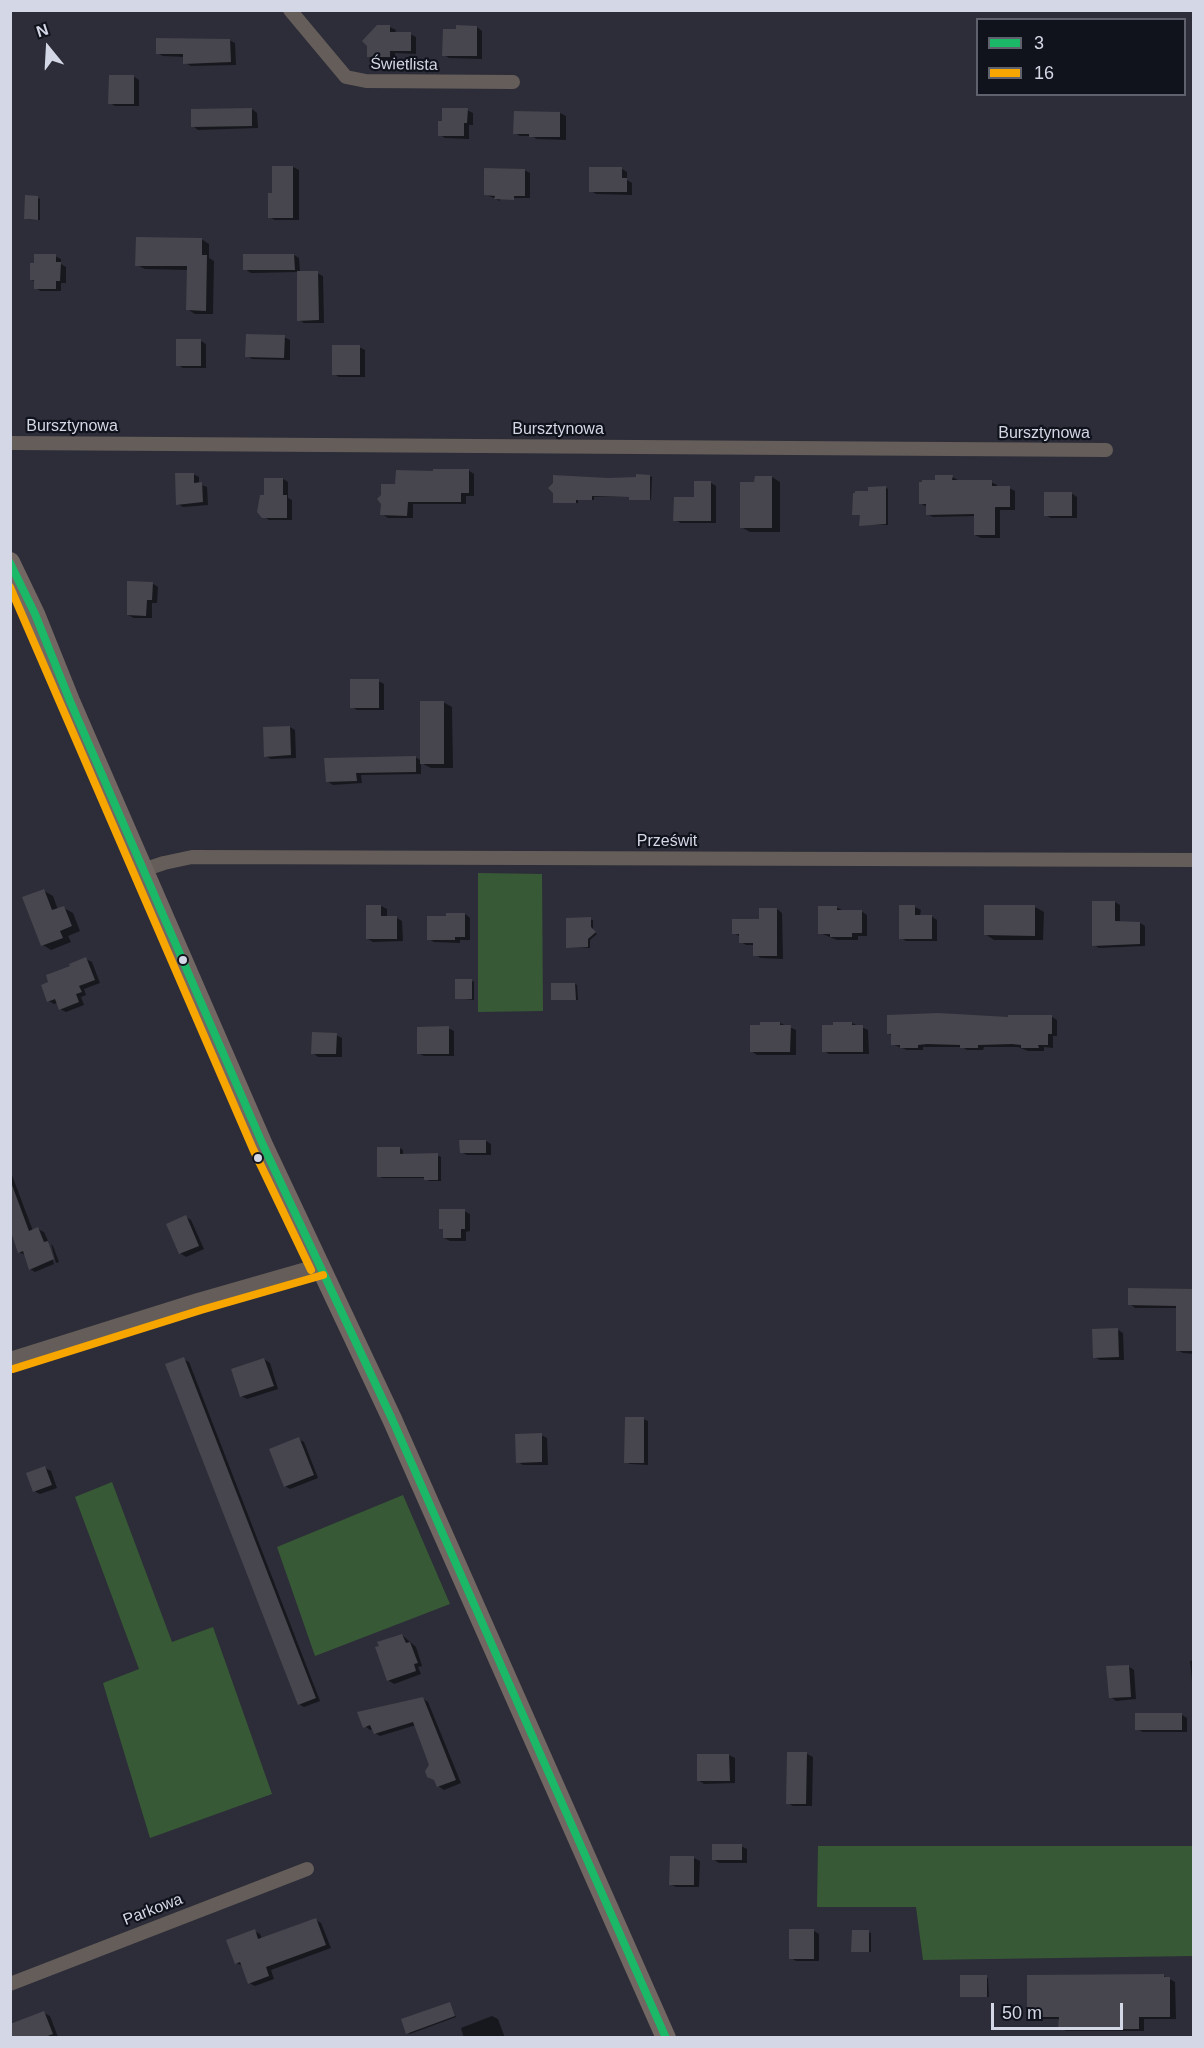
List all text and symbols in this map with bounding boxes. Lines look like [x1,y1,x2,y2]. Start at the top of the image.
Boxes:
north arrow [18,18,78,78]
legend [976,18,1186,96]
text: N [34,21,50,40]
text: 3 [1034,33,1044,53]
street label: Świetlista [370,55,438,75]
text: 16 [1034,63,1054,83]
street label: Bursztynowa [26,417,118,437]
street label: Bursztynowa [512,420,604,440]
street label: Bursztynowa [998,424,1090,444]
street label: Prześwit [637,832,697,852]
unlabelled marker [177,954,189,966]
unlabelled marker [252,1152,264,1164]
street label: Parkowa [121,1890,185,1930]
scale bar [994,1991,1126,2029]
text: 50 m [1002,2003,1042,2023]

